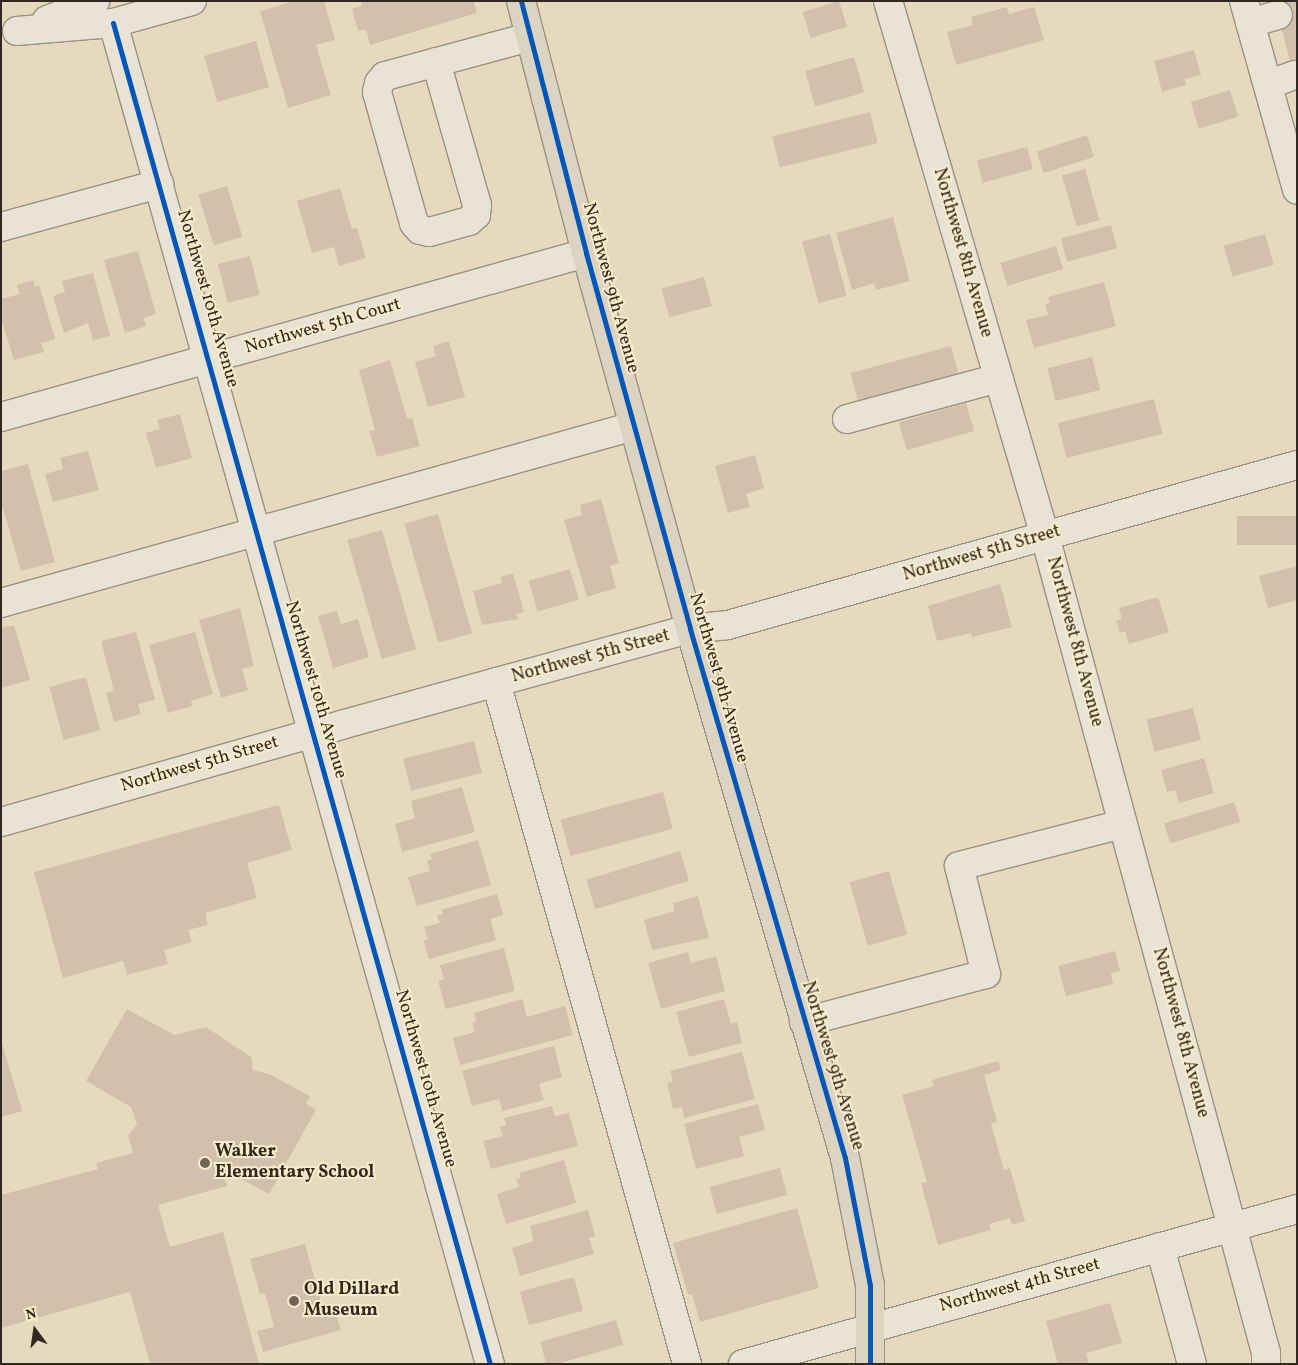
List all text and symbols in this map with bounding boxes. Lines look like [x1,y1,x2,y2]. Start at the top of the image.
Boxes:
street label: Northwest 8th Avenue [927,166,997,340]
street label: Northwest 9th Avenue [577,200,643,376]
street label: Northwest 10th Avenue [171,208,243,390]
street label: Northwest 5th Court [242,294,404,360]
street label: Northwest 5th Street [901,521,1063,587]
street label: Northwest 8th Avenue [1041,555,1107,729]
street label: Northwest 9th Avenue [683,591,753,765]
street label: Northwest 10th Avenue [279,599,351,781]
street label: Northwest 5th Street [509,625,673,689]
street label: Northwest 5th Street [119,732,281,798]
street label: Northwest 8th Avenue [1147,946,1213,1120]
street label: Northwest 9th Avenue [796,979,868,1153]
street label: Northwest 10th Avenue [389,988,461,1170]
place label: Walker Elementary School [215,1142,375,1184]
marker: Walker Elementary School [199,1157,211,1169]
street label: Northwest 4th Street [937,1254,1103,1318]
place label: Old Dillard Museum [304,1280,399,1322]
marker: Old Dillard Museum [288,1295,300,1307]
north arrow [10,1305,60,1355]
text: N [24,1305,38,1325]

